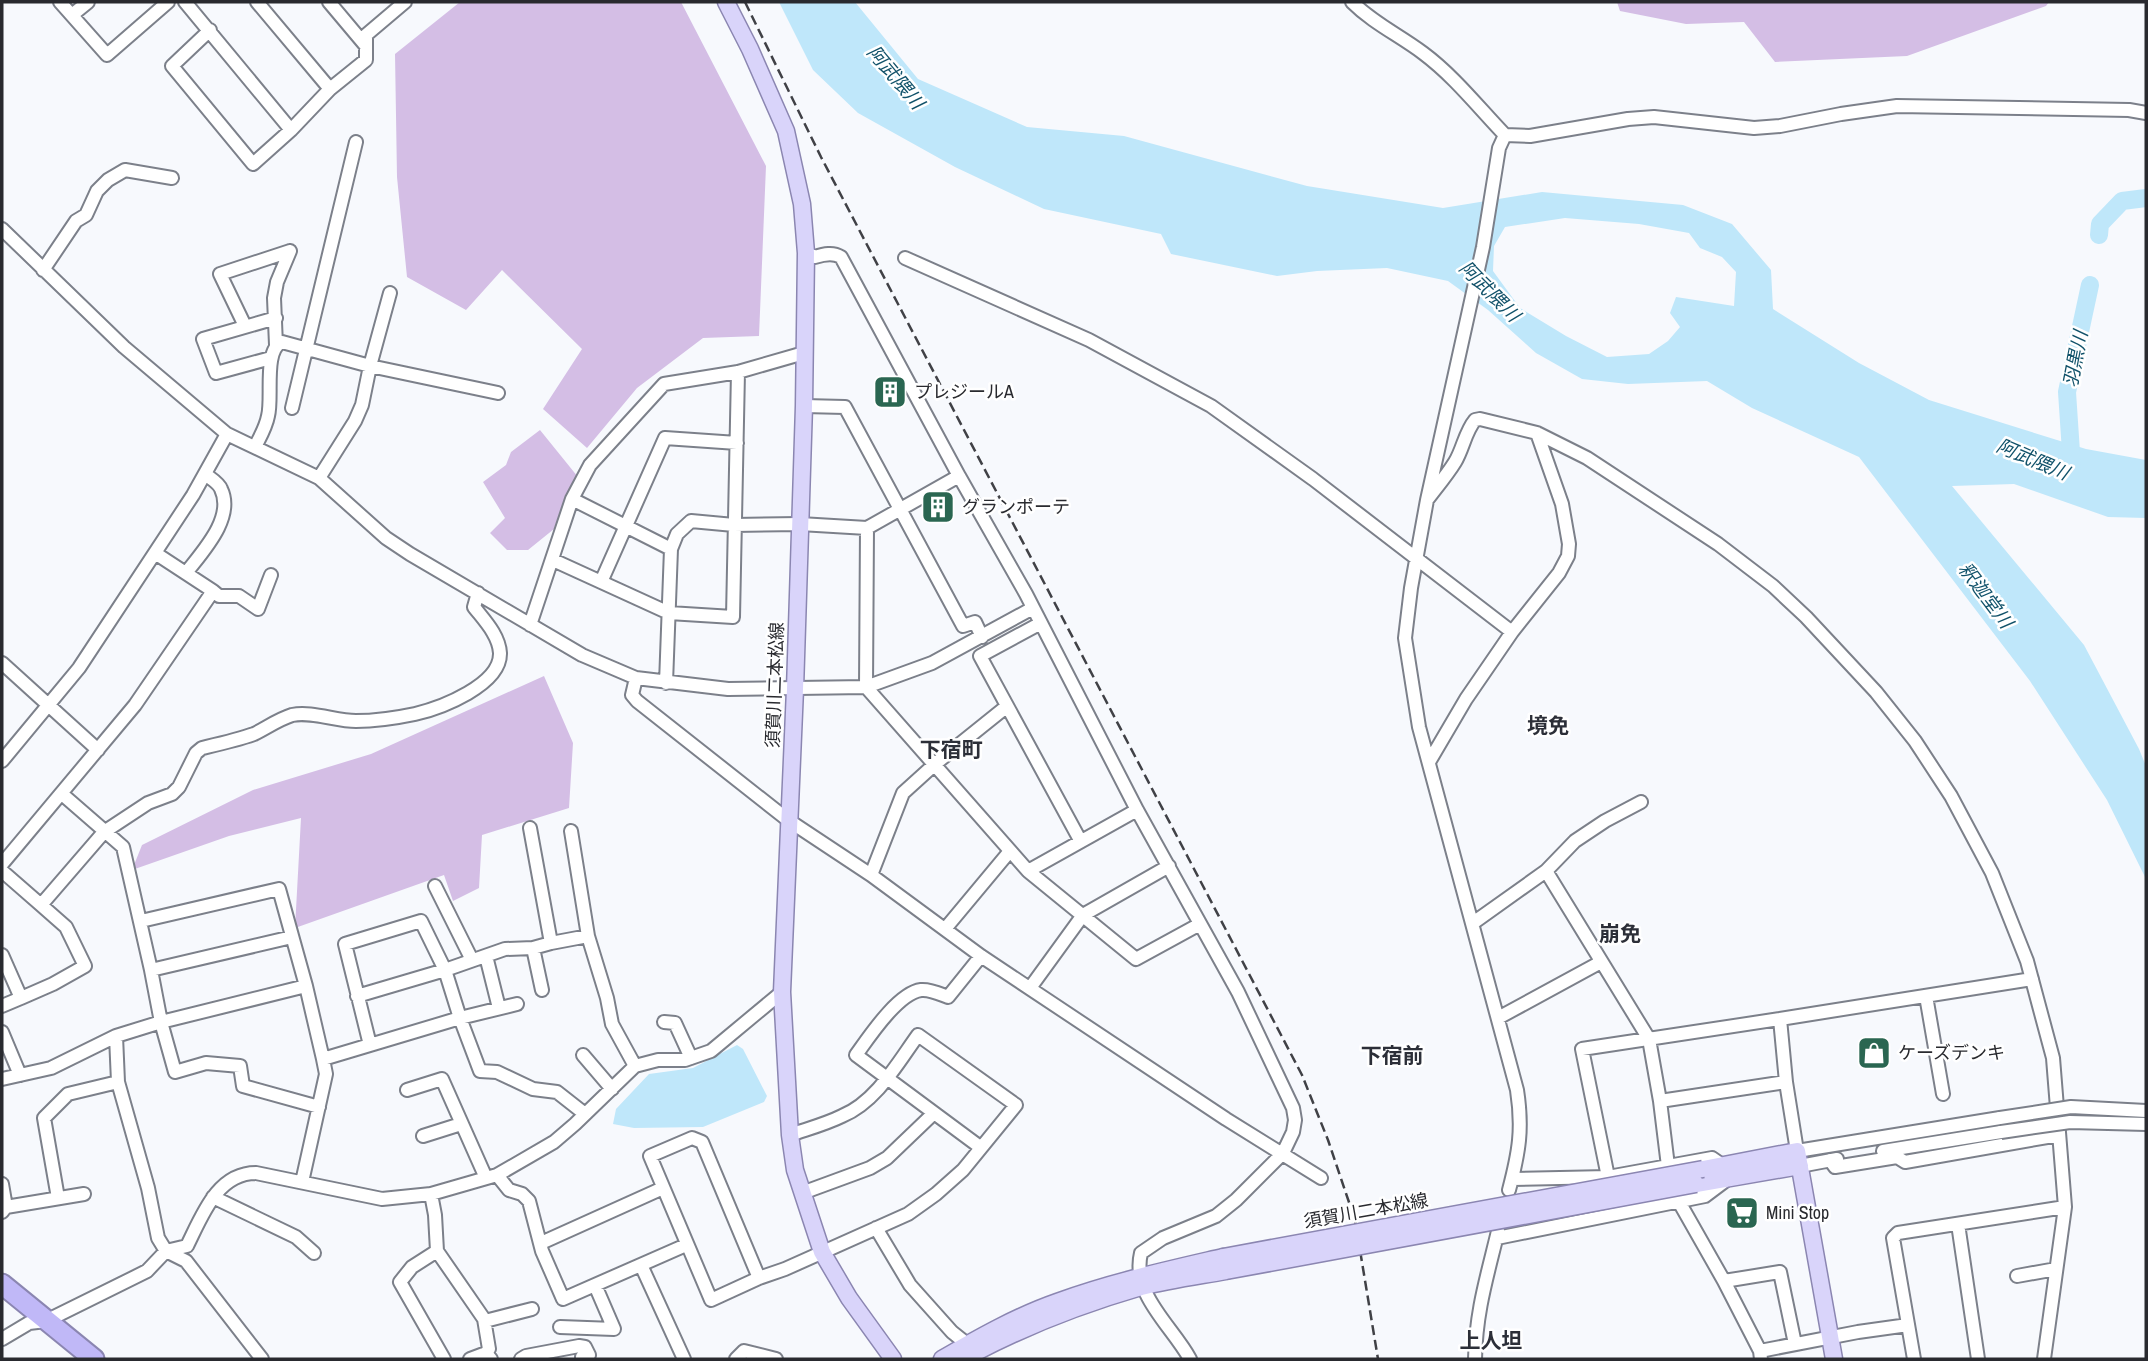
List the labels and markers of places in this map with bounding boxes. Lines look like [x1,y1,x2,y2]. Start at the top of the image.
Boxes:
building icon: プレジールA [871,373,909,411]
place label: プレジールA [914,379,1014,404]
building icon: グランポーテ [919,488,957,526]
place label: グランポーテ [962,494,1070,519]
shop icon: ケーズデンキ [1855,1034,1893,1072]
place label: ケーズデンキ [1898,1040,2005,1065]
supermarket icon: Mini Stop [1723,1194,1761,1232]
place label: Mini Stop [1766,1200,1829,1225]

